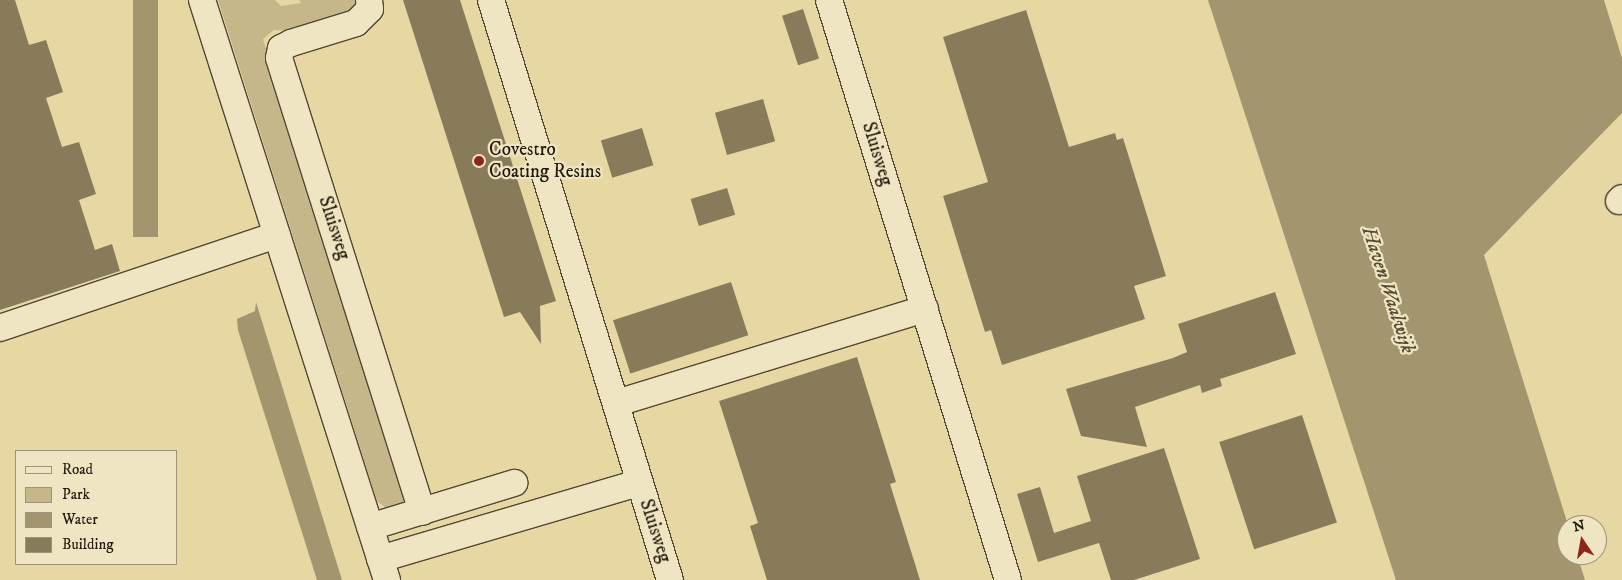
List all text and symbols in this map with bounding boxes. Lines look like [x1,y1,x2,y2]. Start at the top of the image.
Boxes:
street label: Sluisweg [857,119,897,189]
place label: Covestro Coating Resins [489,139,601,183]
marker: Covestro Coating Resins [473,155,485,167]
street label: Sluisweg [313,193,355,263]
water label: Haven Waalwijk [1356,223,1420,357]
legend [15,450,178,565]
text: Road [62,460,93,479]
text: Park [62,485,90,504]
street label: Sluisweg [634,496,676,566]
text: Water [62,510,98,529]
north arrow [1557,515,1607,565]
text: N [1572,516,1587,536]
text: Building [62,535,114,554]

